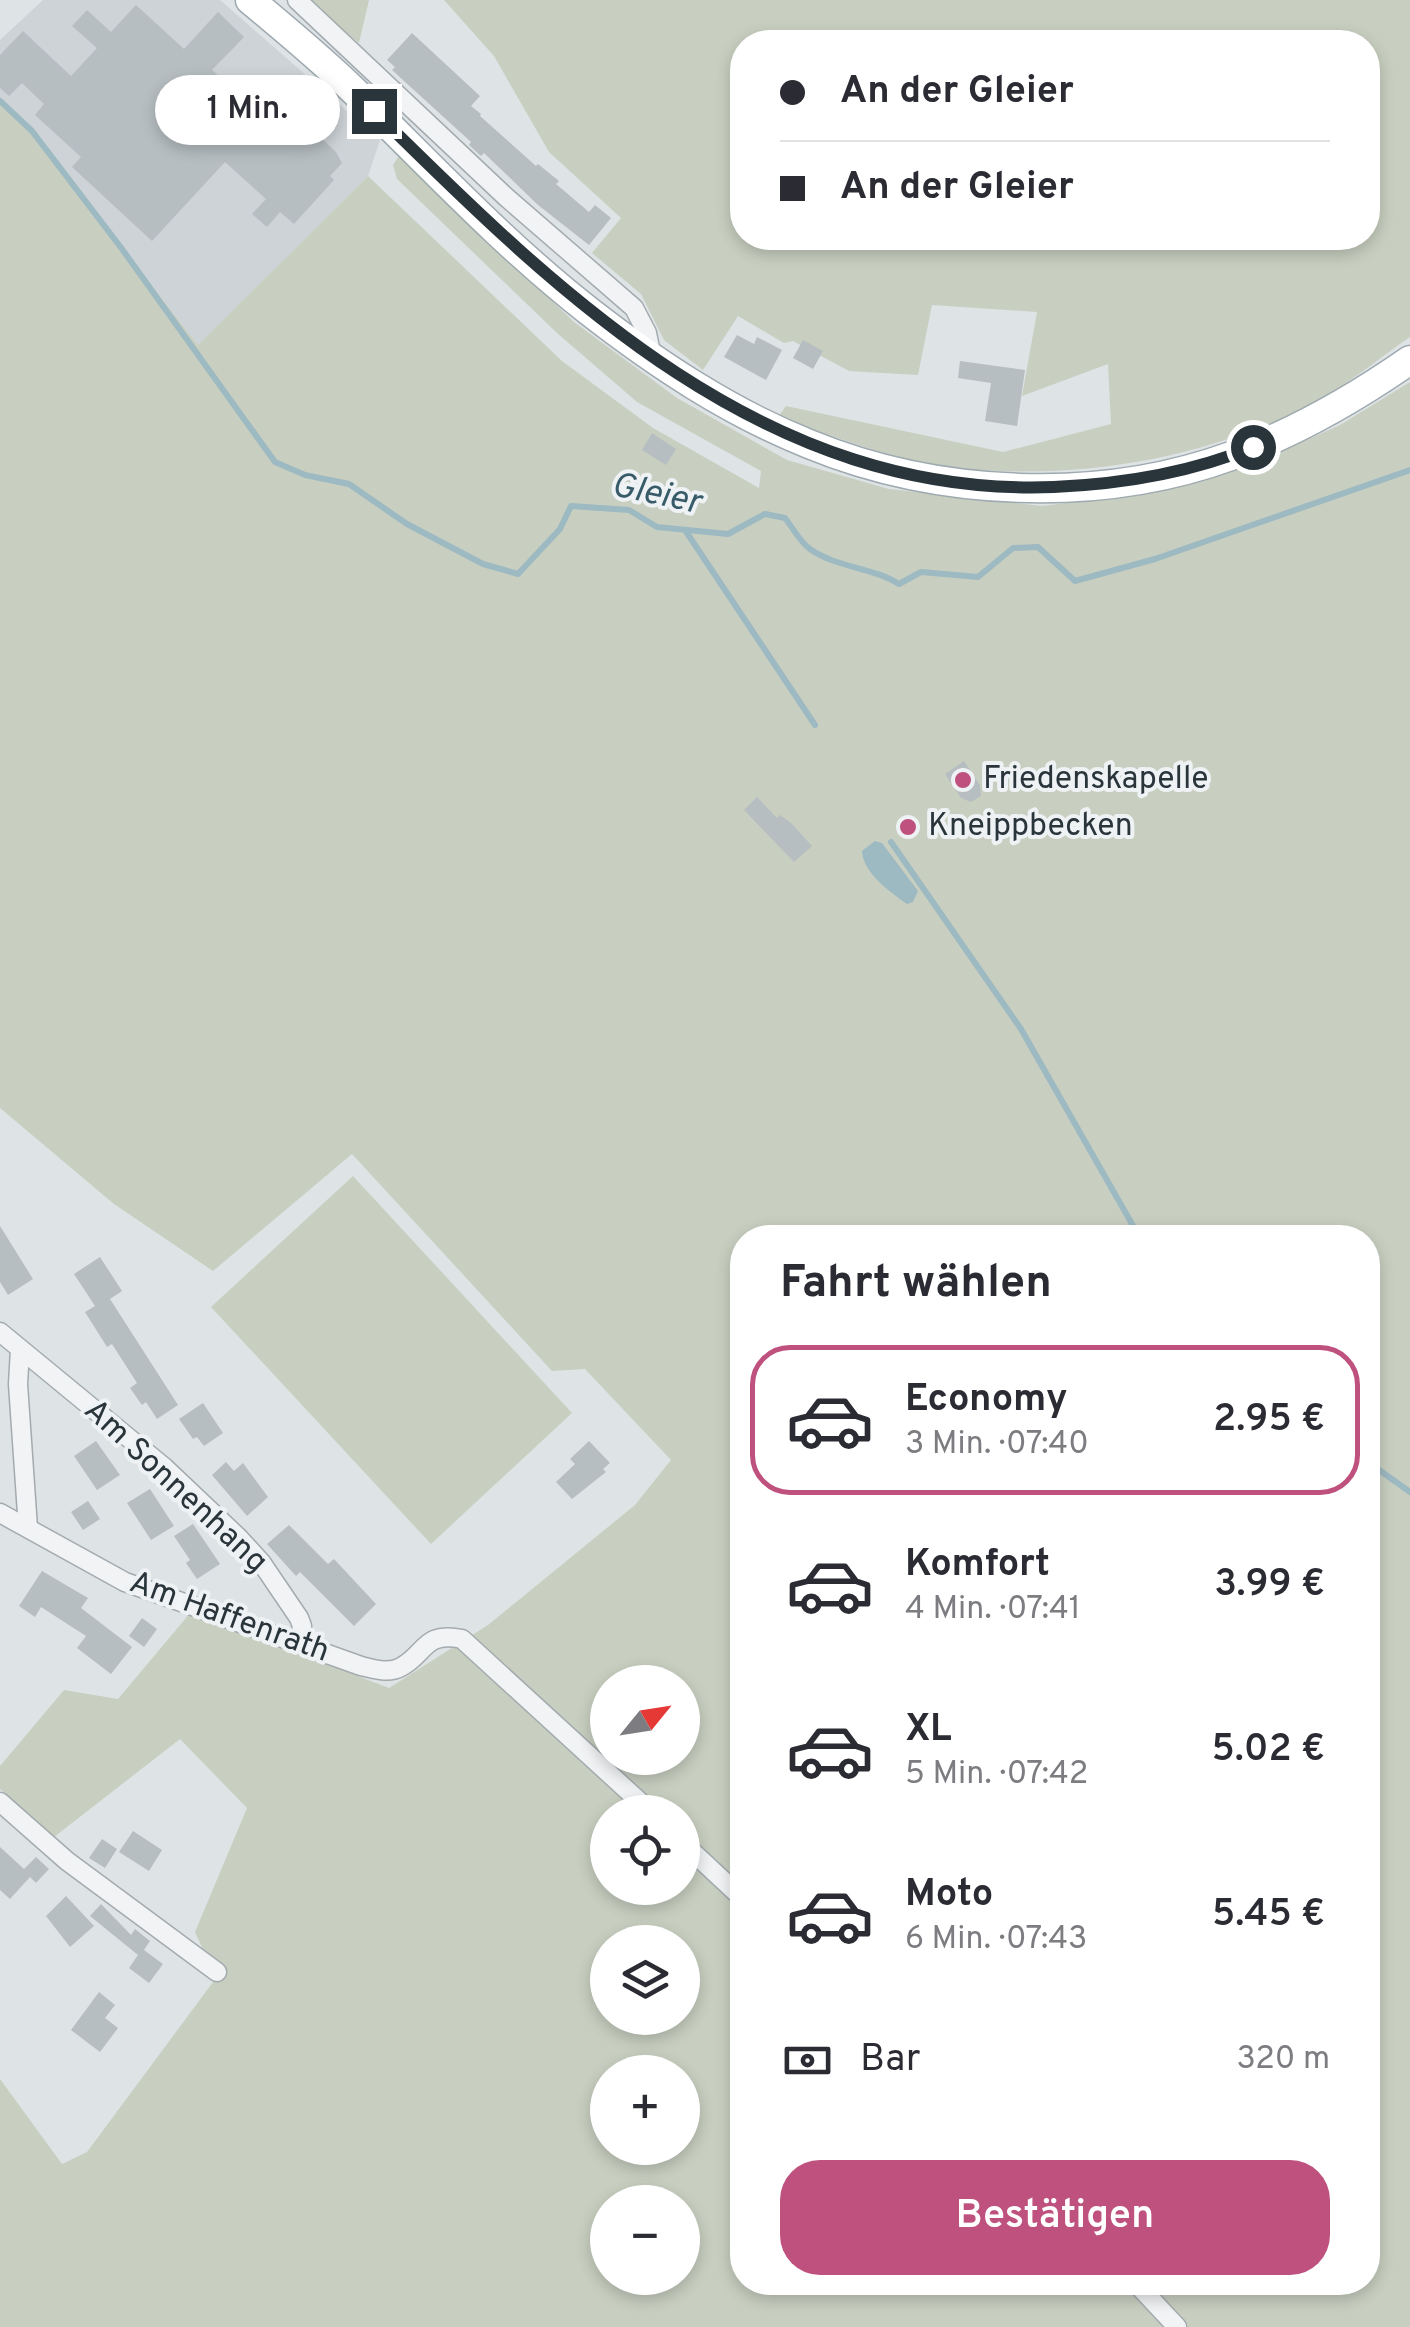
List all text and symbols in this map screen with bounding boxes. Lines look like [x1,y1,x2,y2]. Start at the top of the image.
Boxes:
text: An der Gleier [840,68,1074,117]
callout: 1 Min. [154,76,339,146]
route end [352,89,397,134]
text: 1 Min. [207,90,288,130]
text: An der Gleier [840,164,1074,213]
route start [1231,425,1276,470]
water label: Gleier [607,464,707,526]
place label: Friedenskapelle [983,760,1209,800]
marker: Friedenskapelle [952,769,974,791]
place label: Kneippbecken [928,807,1133,847]
marker: Kneippbecken [897,816,919,838]
text: Fahrt wählen [780,1256,1052,1313]
icon: car [785,1375,875,1465]
text: Economy [905,1376,1067,1425]
street label: Am Sonnenhang [75,1392,275,1582]
text: 2.95 € [1213,1396,1325,1445]
text: 3 Min. · 07:40 [905,1425,1089,1465]
icon: car [785,1540,875,1630]
text: Komfort [905,1541,1050,1590]
text: 3.99 € [1214,1561,1325,1610]
street label: Am Haffenrath [124,1563,334,1673]
text: 4 Min. · 07:41 [905,1590,1081,1630]
north arrow [590,1665,700,1775]
map controls [590,1665,700,2295]
icon: car [785,1705,875,1795]
text: XL [905,1706,952,1755]
text: 5.02 € [1211,1726,1325,1775]
text: 5 Min. · 07:42 [905,1755,1088,1795]
button: locate [590,1795,700,1905]
icon: car [785,1870,875,1960]
text: Moto [905,1871,993,1920]
text: 5.45 € [1212,1891,1325,1940]
text: 6 Min. · 07:43 [905,1920,1087,1960]
button: layers [590,1925,700,2035]
icon: cash [780,2033,835,2088]
text: Bar [860,2036,921,2085]
text: 320 m [1237,2040,1330,2080]
button: + [590,2055,700,2165]
button: Bestätigen [780,2160,1330,2275]
button: − [590,2185,700,2295]

